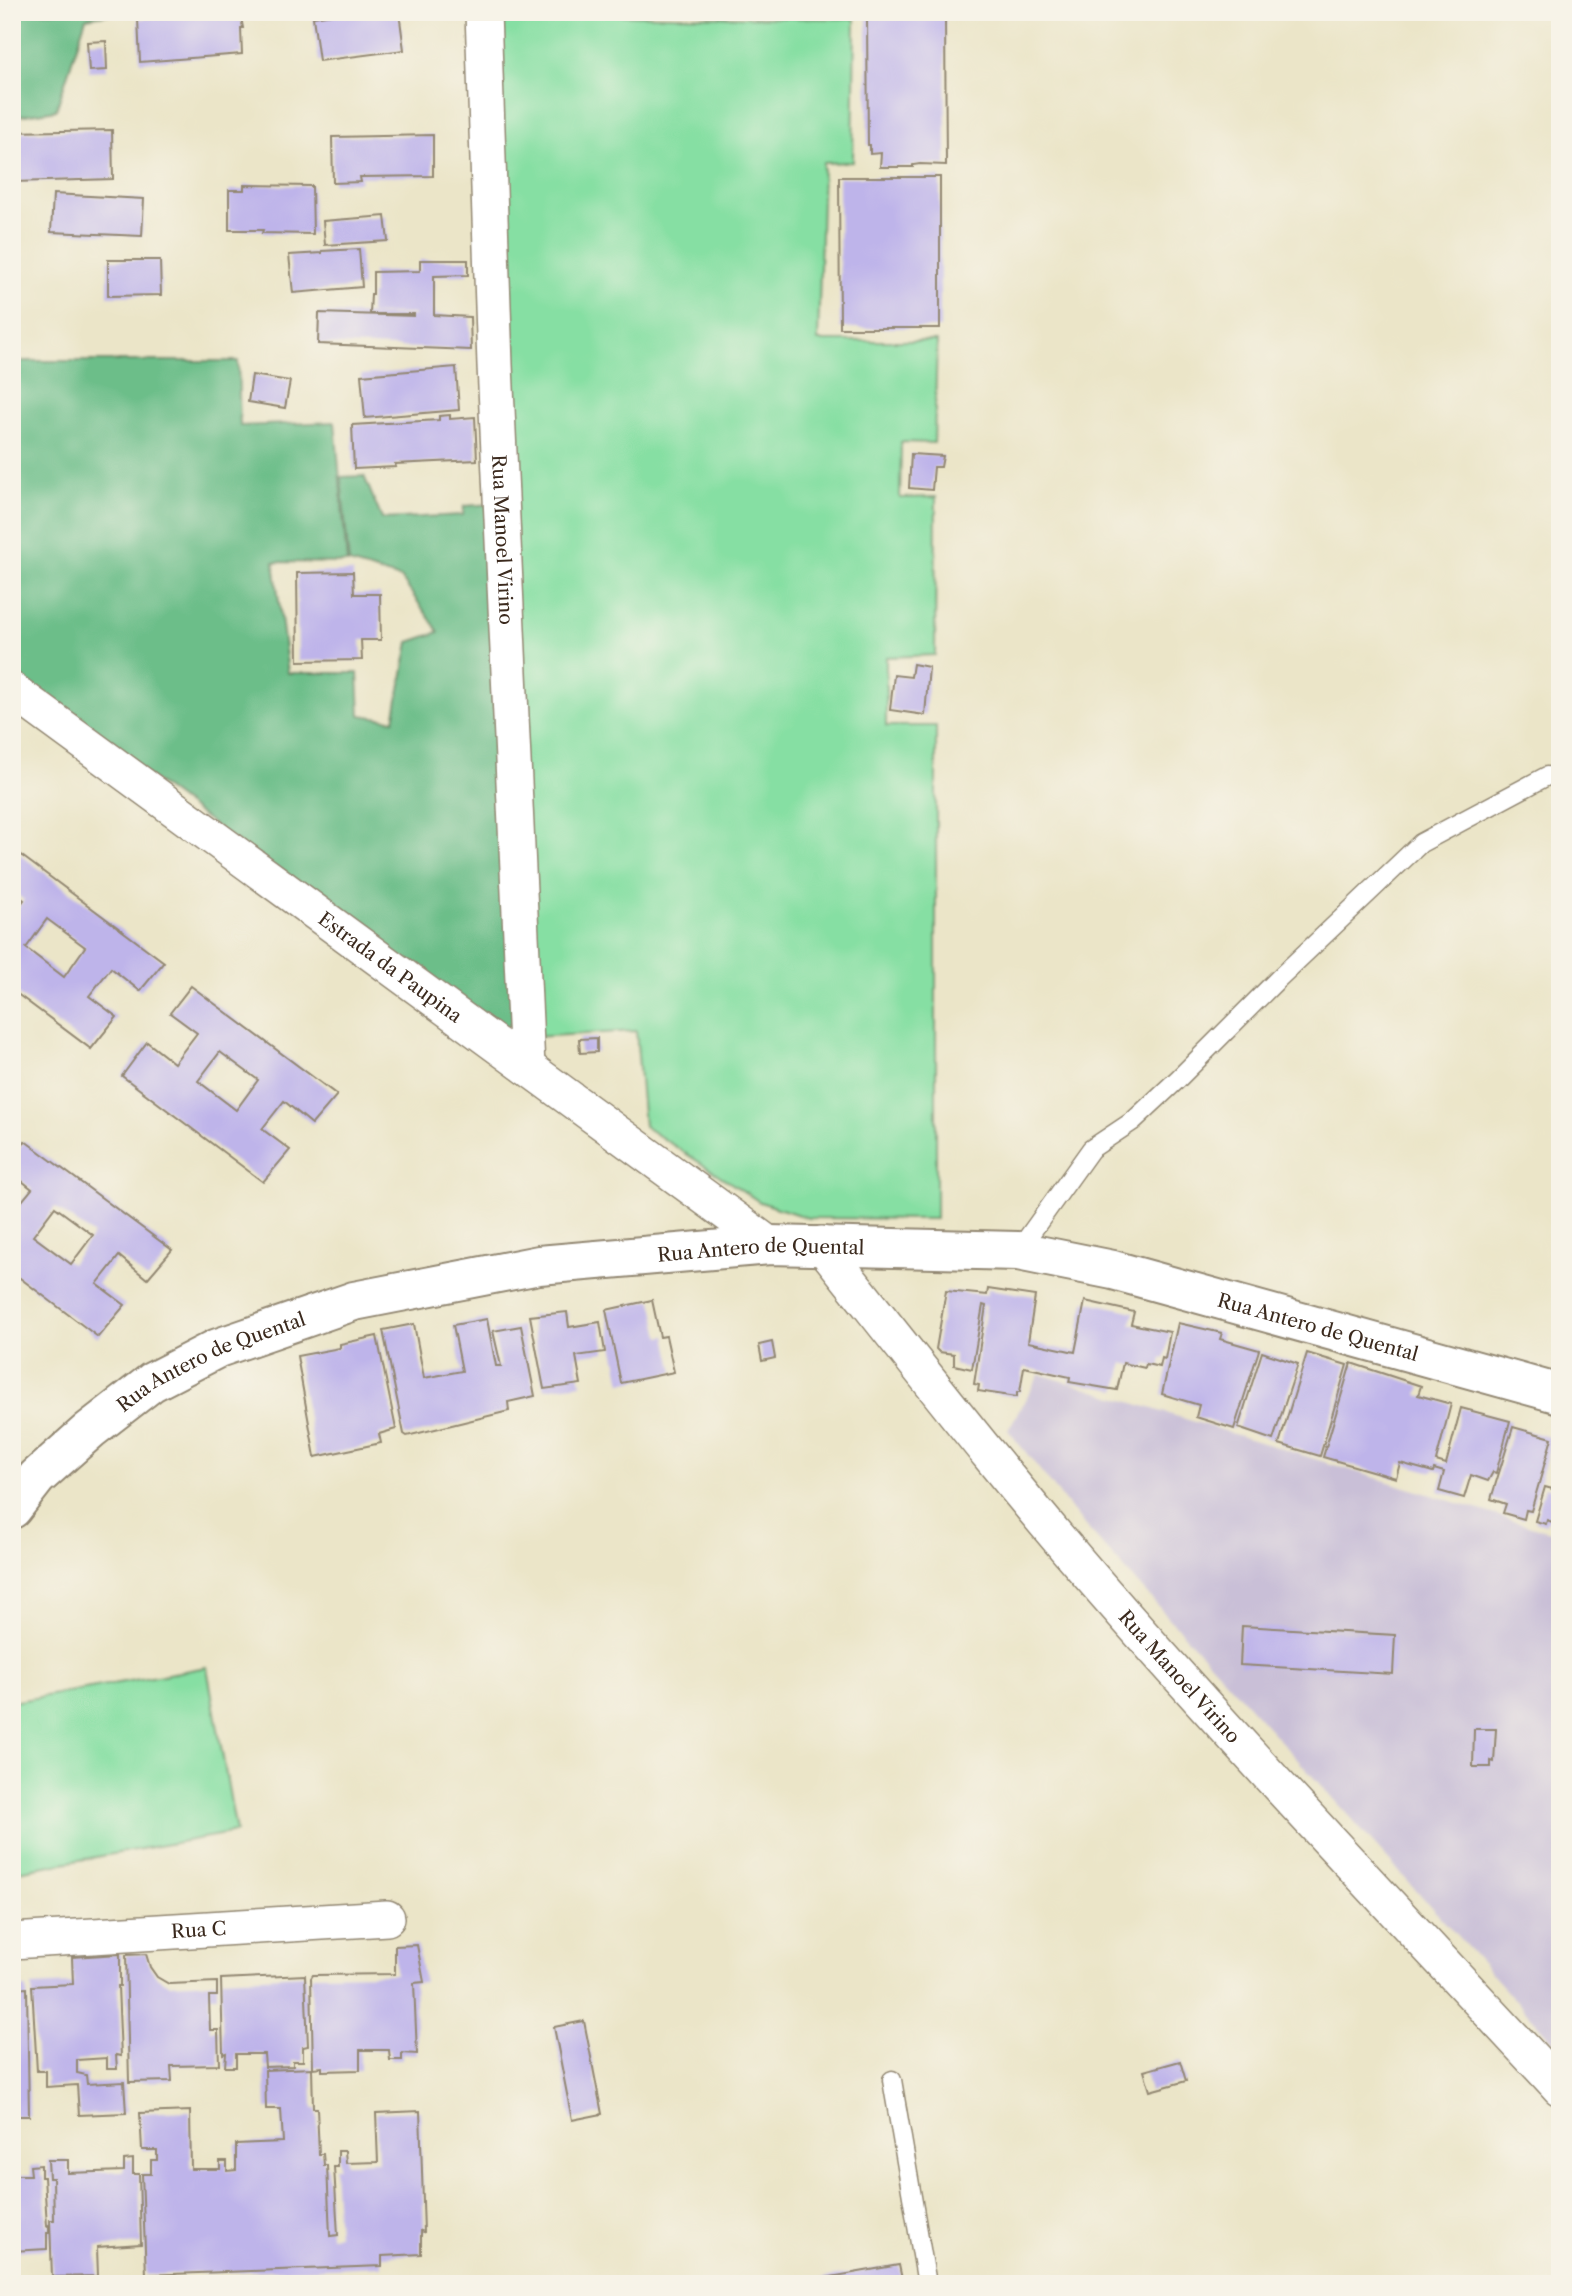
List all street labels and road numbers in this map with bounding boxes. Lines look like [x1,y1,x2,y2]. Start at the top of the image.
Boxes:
street label: Rua Manoel Virino [488,454,518,625]
street label: Estrada da Paupina [314,907,467,1027]
street label: Rua Antero de Quental [656,1233,865,1266]
street label: Rua Antero de Quental [1215,1288,1421,1366]
street label: Rua Antero de Quental [112,1307,309,1417]
street label: Rua Manoel Virino [1114,1605,1245,1748]
street label: Rua C [170,1916,227,1943]

